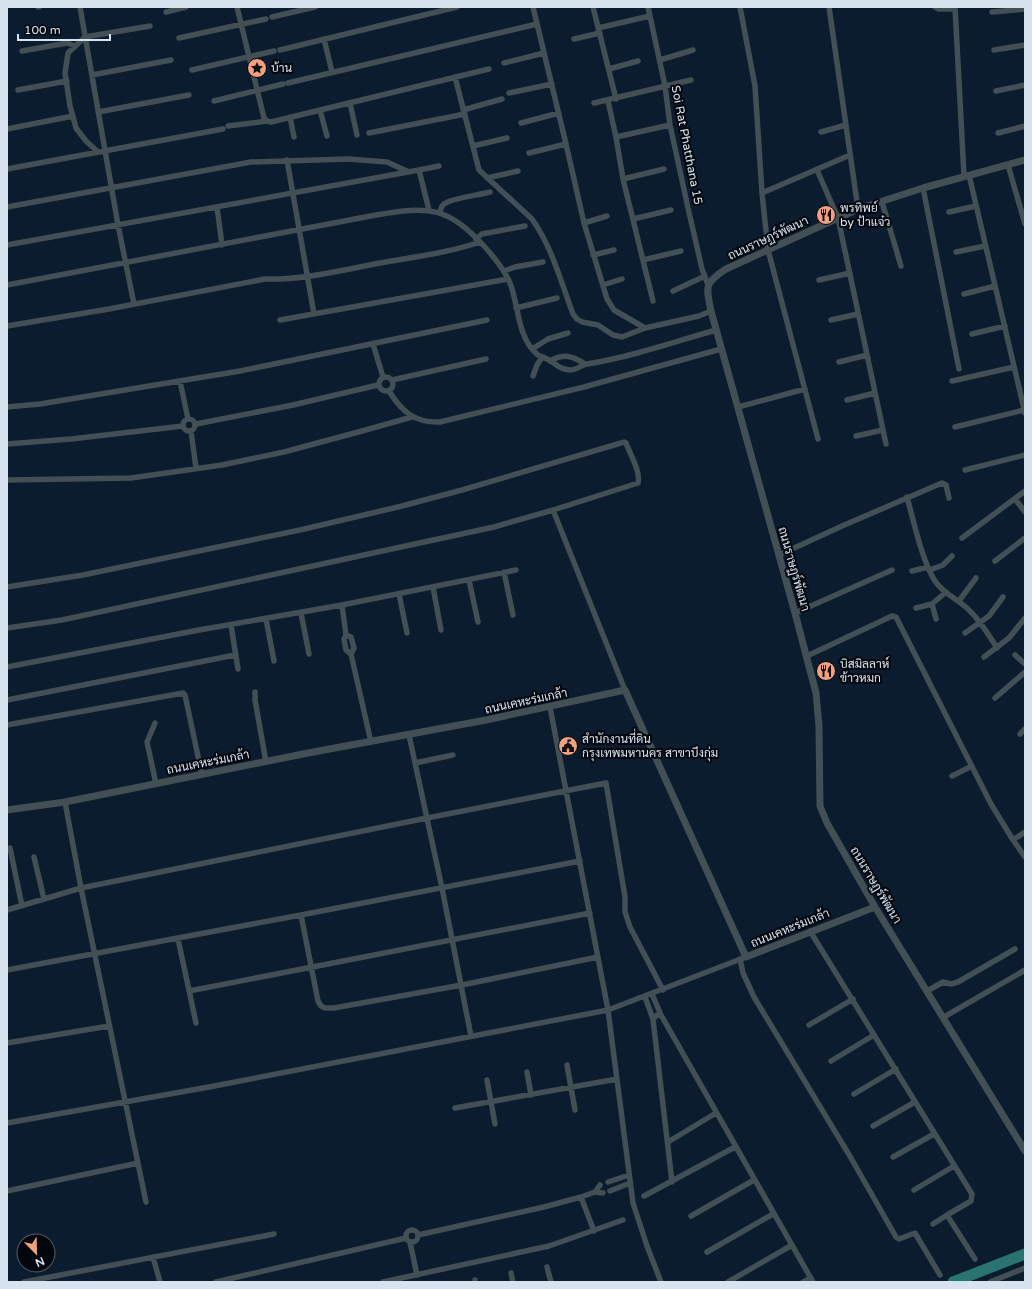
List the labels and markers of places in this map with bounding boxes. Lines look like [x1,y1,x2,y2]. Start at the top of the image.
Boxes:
place icon: บ้าน [246,57,268,79]
place label: บ้าน [271,61,293,75]
place label: พรทิพย์ by ป้าแจ๋ว [840,200,891,229]
restaurant icon: พรทิพย์ by ป้าแจ๋ว [815,204,837,226]
place label: บิสมิลลาห์ ข้าวหมก [840,656,889,685]
restaurant icon: บิสมิลลาห์ ข้าวหมก [815,660,837,682]
place label: สำนักงานที่ดิน กรุงเทพมหานคร สาขาบึงกุ่ม [582,728,718,762]
public building icon: สำนักงานที่ดิน กรุงเทพมหานคร สาขาบึงกุ่ม [557,735,579,757]

